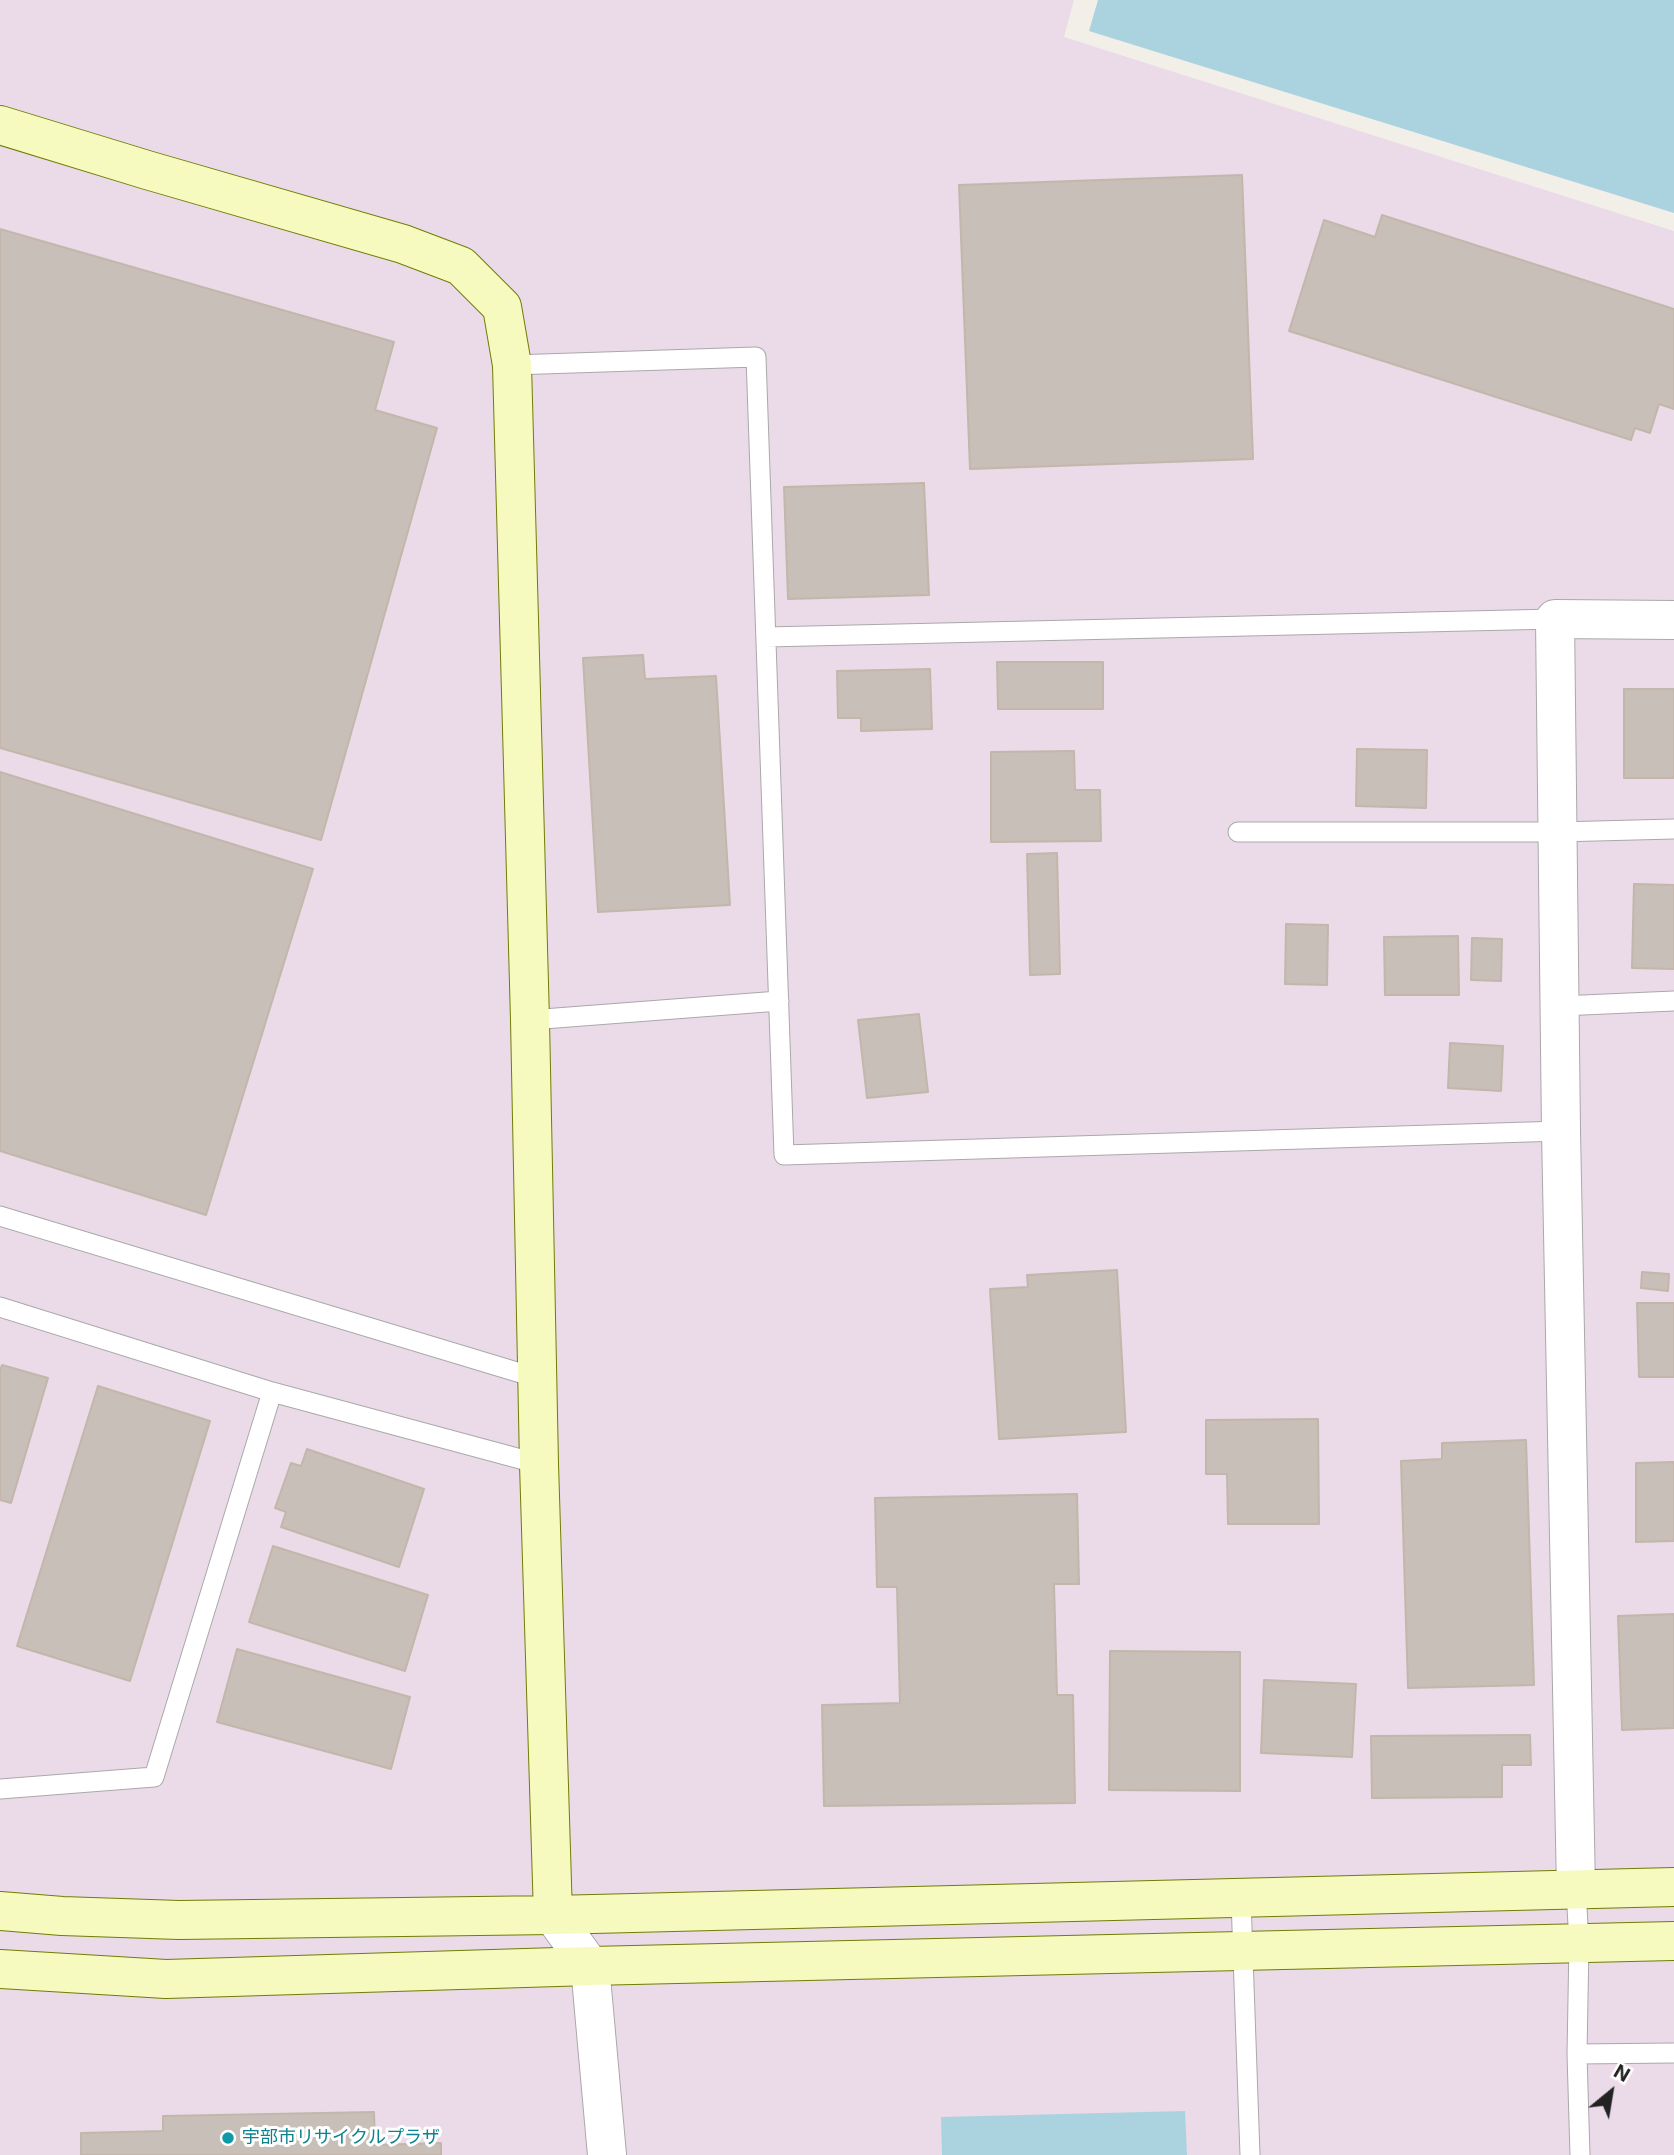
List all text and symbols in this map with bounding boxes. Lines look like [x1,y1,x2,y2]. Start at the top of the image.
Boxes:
north arrow [1576,2057,1646,2127]
text: N [1610,2060,1634,2087]
place label: 宇部市リサイクルプラザ [242,2127,440,2149]
marker: 宇部市リサイクルプラザ [220,2130,236,2146]

